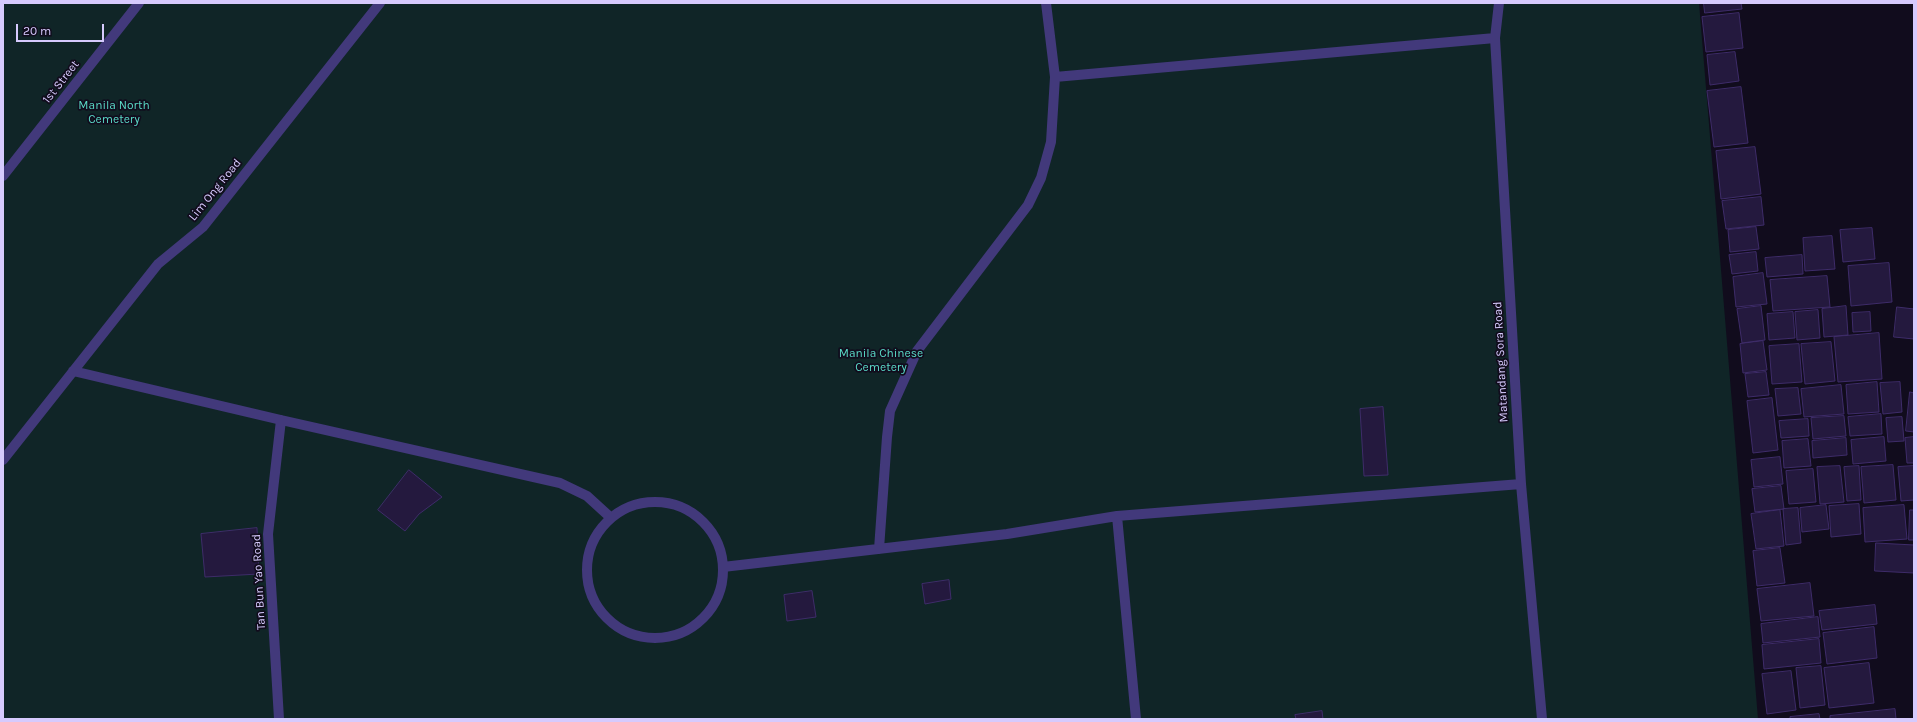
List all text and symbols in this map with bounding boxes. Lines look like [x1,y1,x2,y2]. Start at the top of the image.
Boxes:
scale bar [18,16,106,42]
text: 20 m [23,24,51,38]
street label: 1st Street [40,58,82,106]
park label: Manila North Cemetery [78,99,150,127]
street label: Lim Ong Road [186,156,244,224]
street label: Matandang Sora Road [1491,301,1511,423]
park label: Manila Chinese Cemetery [839,347,923,375]
street label: Tan Bun Yao Road [249,534,269,630]

